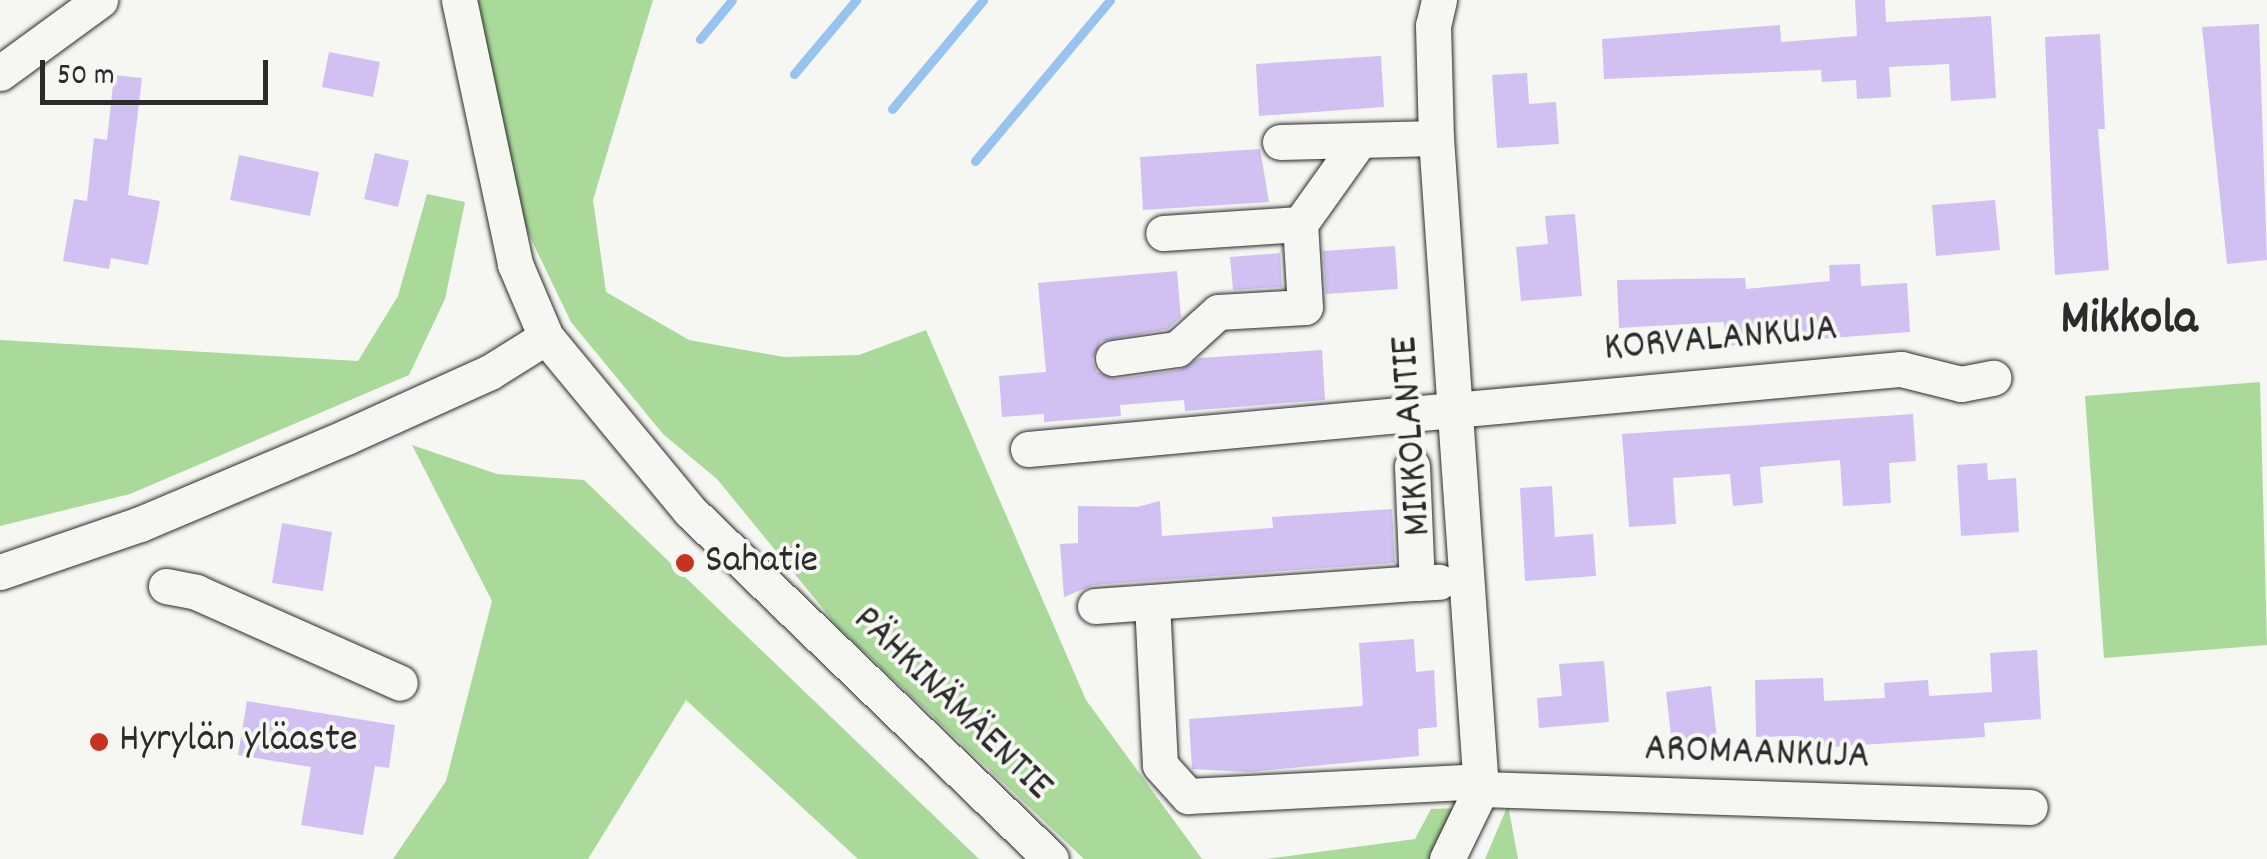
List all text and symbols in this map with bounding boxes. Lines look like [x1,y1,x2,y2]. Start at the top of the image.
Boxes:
scale bar [45,40,272,102]
text: 50 m [57,56,115,99]
district label: Mikkola [2060,292,2198,352]
street label: KORVALANKUJA [1602,307,1840,375]
street label: MIKKOLANTIE [1383,334,1445,538]
place label: Sahatie [705,539,818,587]
marker: Sahatie [674,552,696,574]
street label: PÄHKINÄMÄENTIE [841,598,1061,812]
place label: Hyrylän yläaste [119,718,357,766]
street label: AROMAANKUJA [1644,727,1870,783]
marker: Hyrylän yläaste [88,731,110,753]

